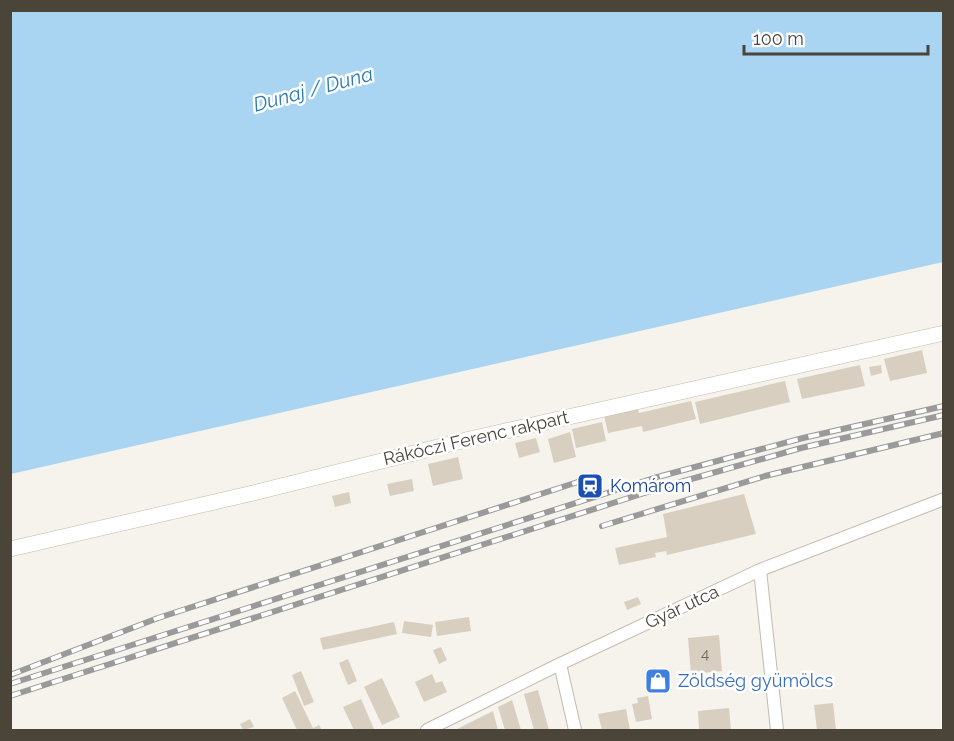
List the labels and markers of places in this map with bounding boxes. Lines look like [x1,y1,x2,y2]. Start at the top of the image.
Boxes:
station icon: Komárom [575,471,605,501]
place label: Komárom [610,475,691,496]
shop icon: Zöldség gyümölcs [643,666,673,696]
place label: Zöldség gyümölcs [678,670,833,691]

